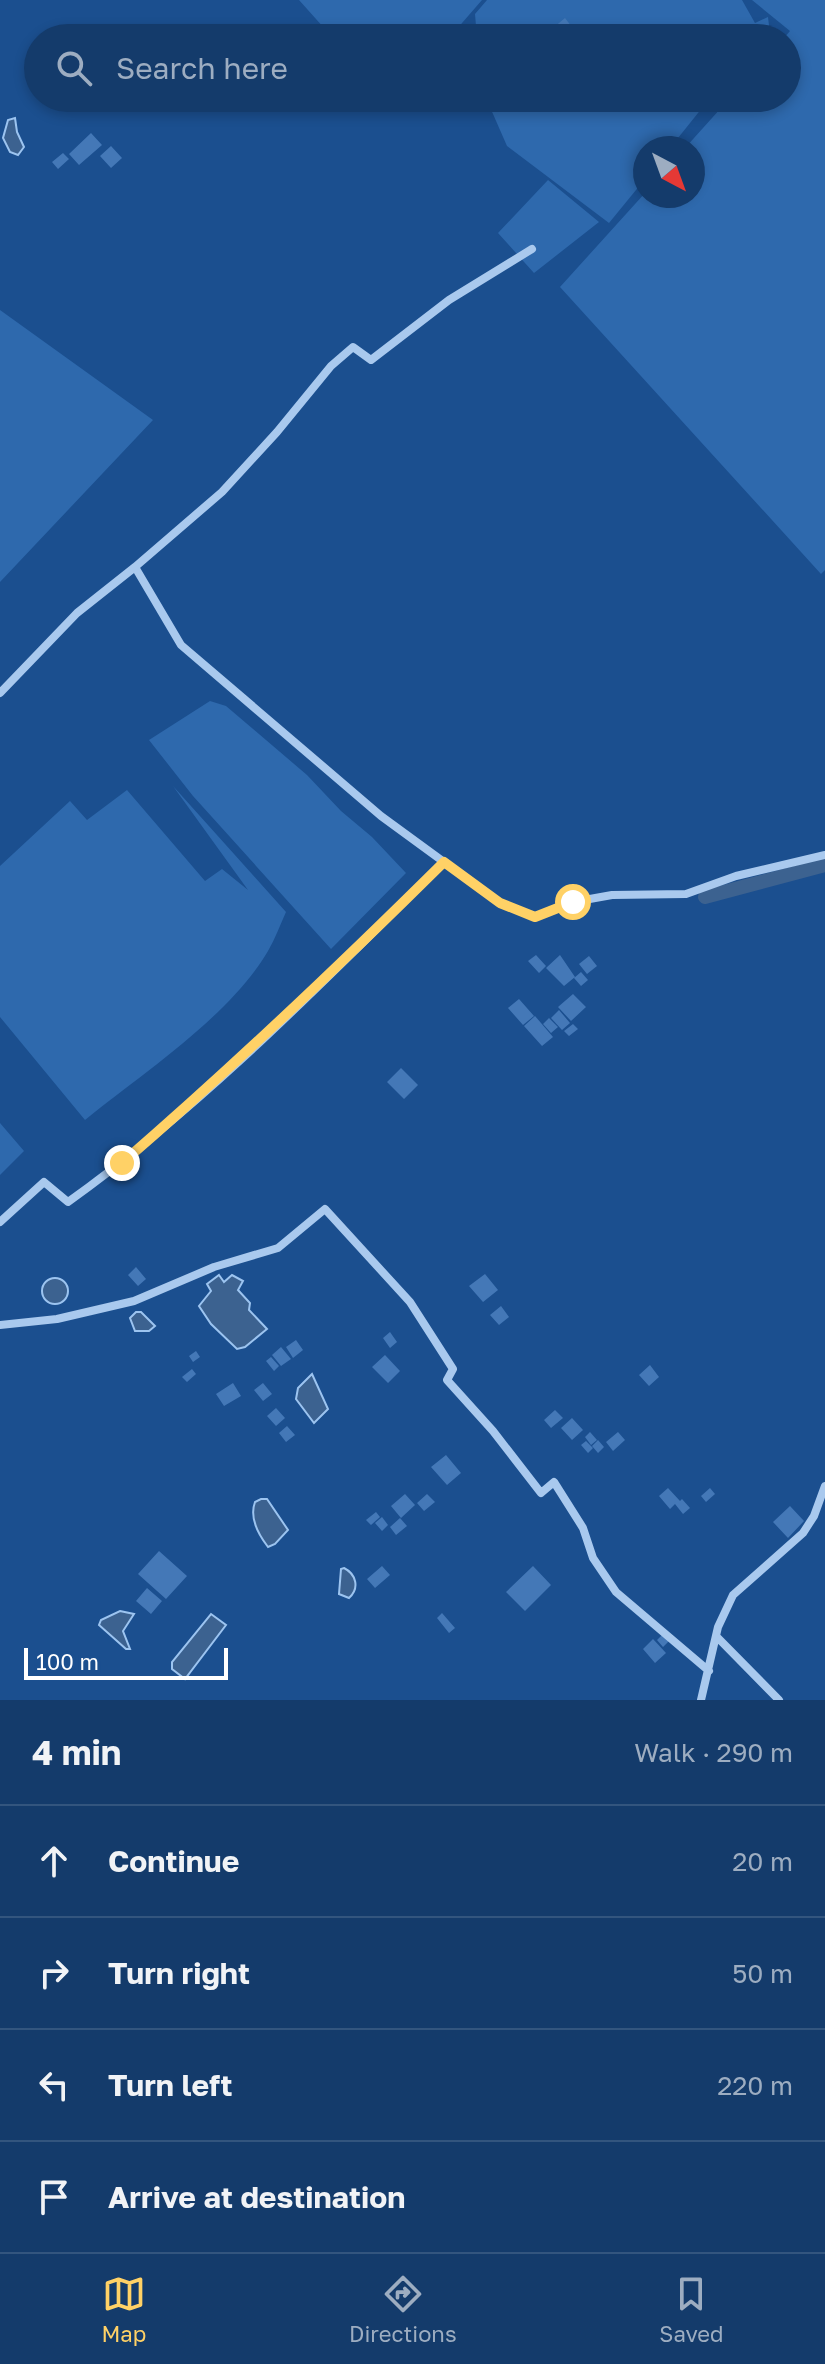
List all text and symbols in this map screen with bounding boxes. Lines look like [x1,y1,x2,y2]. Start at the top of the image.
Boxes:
search box [24,24,801,112]
icon: search [52,46,96,90]
text: Search here [116,50,288,86]
north arrow [633,136,705,208]
route start [555,884,591,920]
route end [104,1145,140,1181]
scale bar [24,1644,228,1680]
text: 100 m [36,1648,99,1675]
text: 4 min [32,1732,121,1772]
text: Walk · 290 m [634,1737,793,1768]
icon: ahead [32,1839,76,1883]
text: Continue [108,1843,239,1879]
text: 20 m [732,1846,793,1877]
icon: right [32,1951,76,1995]
text: Turn right [108,1955,250,1991]
text: 50 m [732,1958,793,1989]
icon: left [32,2063,76,2107]
text: Turn left [108,2067,233,2103]
text: 220 m [717,2070,793,2101]
icon: arrive [32,2175,76,2219]
text: Arrive at destination [108,2179,405,2215]
tab: Map [101,2272,146,2347]
tab: Directions [349,2272,457,2347]
tab: Saved [659,2272,724,2347]

